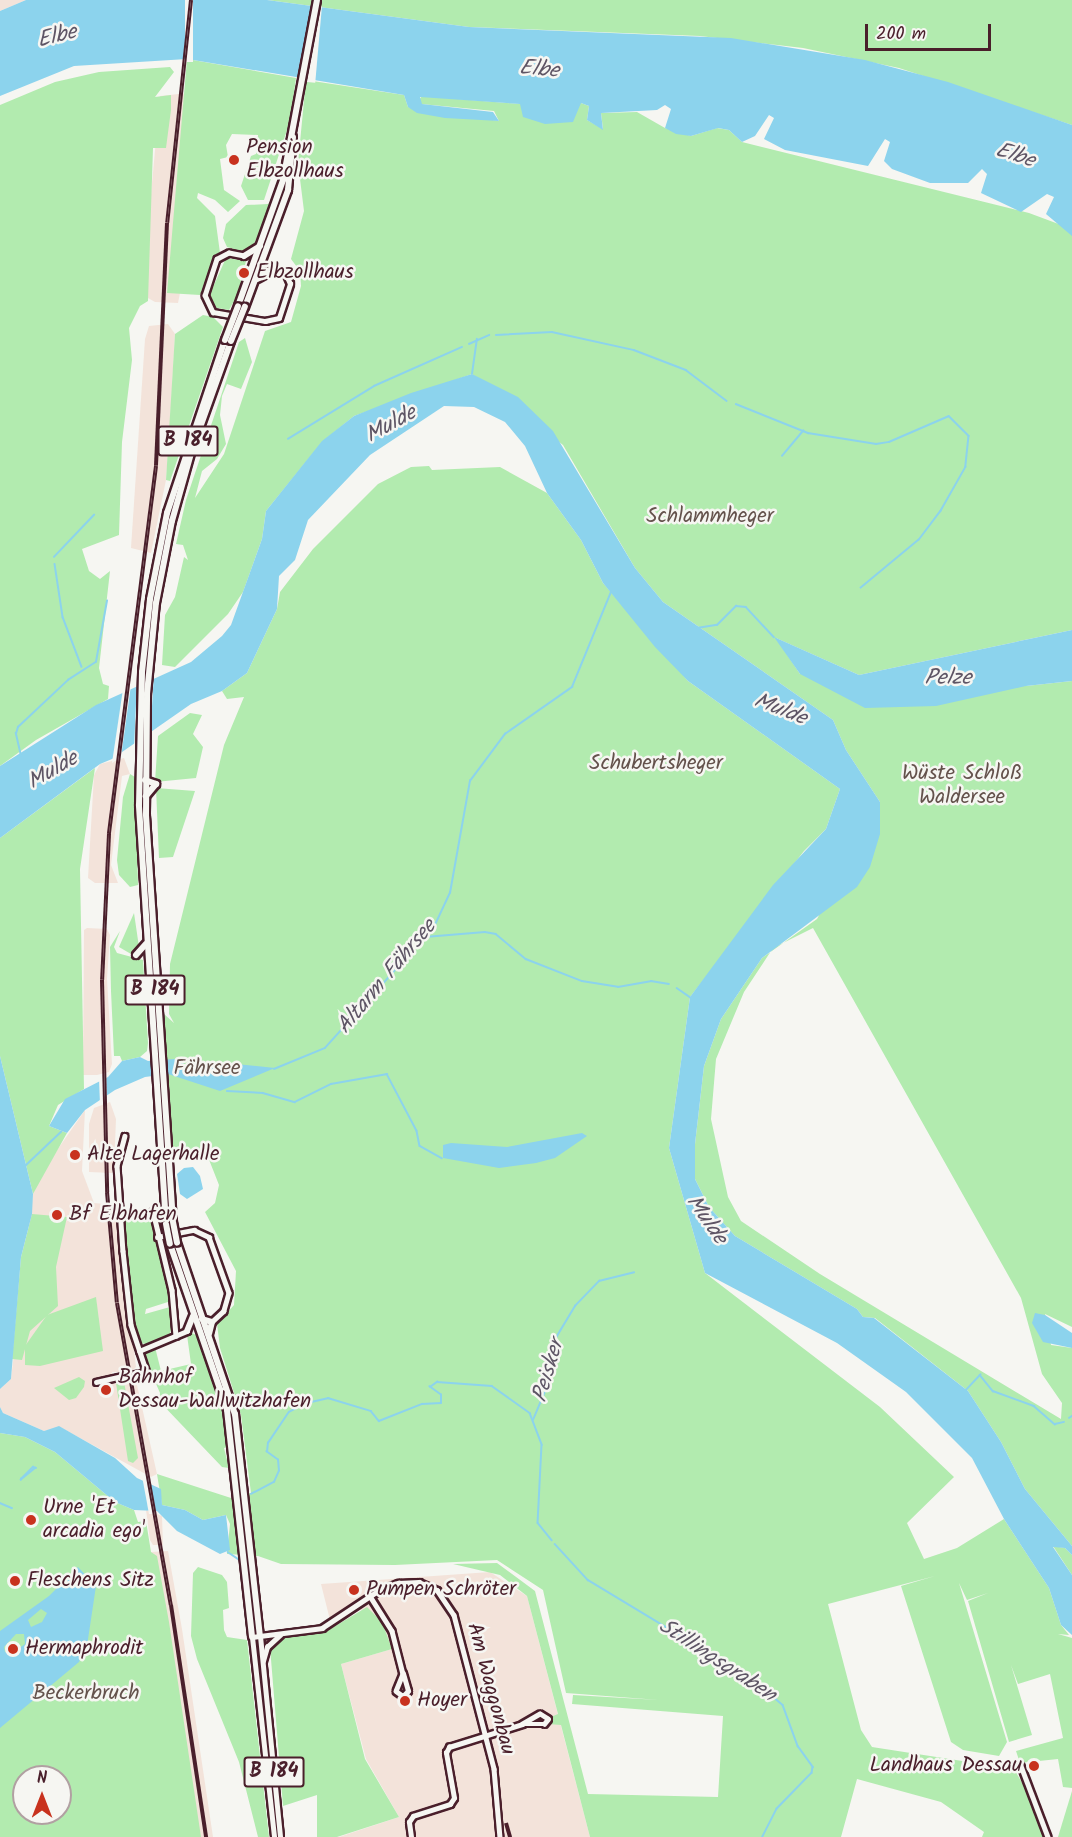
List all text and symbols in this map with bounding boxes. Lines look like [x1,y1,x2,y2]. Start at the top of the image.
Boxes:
scale bar [868,12,994,50]
water label: Elbe [35,19,79,55]
text: 200 m [876,20,926,49]
water label: Elbe [518,55,560,85]
place label: Pension Elbzollhaus [246,135,344,185]
water label: Elbe [992,137,1038,175]
marker: Pension Elbzollhaus [227,153,241,167]
place label: Elbzollhaus [256,260,354,286]
marker: Elbzollhaus [237,266,251,280]
water label: Mulde [361,400,421,450]
road number: B 184 [156,424,219,458]
park label: Schlammheger [646,504,774,530]
water label: Pelze [925,666,971,692]
water label: Mulde [750,688,810,732]
water label: Mulde [23,746,83,796]
park label: Schubertsheger [589,751,723,777]
park label: Wüste Schloß Waldersee [902,761,1022,811]
water label: Altarm Fährsee [331,914,443,1040]
road number: B 184 [124,973,186,1007]
park label: Fährsee [174,1056,240,1082]
place label: Alte Lagerhalle [87,1142,219,1168]
marker: Alte Lagerhalle [68,1148,82,1162]
water label: Mulde [680,1190,732,1250]
place label: Bf Elbhafen [69,1202,177,1228]
marker: Bf Elbhafen [50,1208,64,1222]
water label: Peisker [527,1337,571,1405]
place label: Bahnhof Dessau-Wallwitzhafen [118,1365,311,1415]
marker: Bahnhof Dessau-Wallwitzhafen [99,1383,113,1397]
place label: Urne 'Et arcadia ego' [43,1495,145,1545]
marker: Urne 'Et arcadia ego' [24,1513,38,1527]
place label: Fleschens Sitz [27,1568,154,1594]
marker: Fleschens Sitz [8,1574,22,1588]
place label: Pumpen Schröter [366,1577,516,1603]
marker: Pumpen Schröter [347,1583,361,1597]
water label: Stillingsgraben [654,1613,780,1709]
street label: Am Waggonbau [460,1620,520,1758]
place label: Hermaphrodit [25,1636,143,1662]
marker: Hermaphrodit [6,1642,20,1656]
park label: Beckerbruch [32,1681,140,1707]
place label: Hoyer [417,1688,467,1714]
marker: Hoyer [398,1694,412,1708]
place label: Landhaus Dessau [870,1753,1022,1779]
road number: B 184 [242,1755,306,1789]
marker: Landhaus Dessau [1027,1759,1041,1773]
north arrow [12,1765,72,1825]
text: N [37,1766,47,1791]

